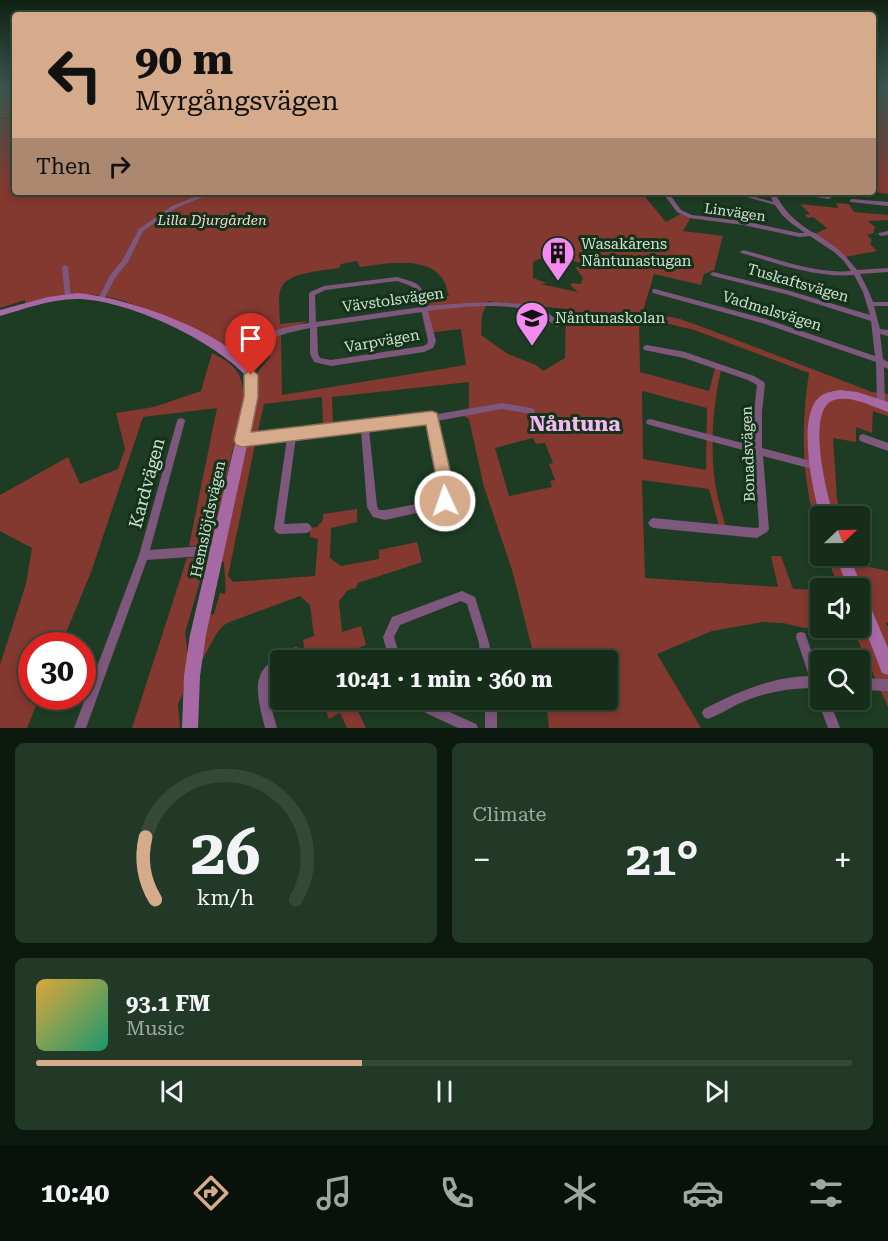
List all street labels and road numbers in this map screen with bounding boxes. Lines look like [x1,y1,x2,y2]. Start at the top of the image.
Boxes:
street label: Linvägen [703,200,767,224]
street label: Tuskaftsvägen [745,260,851,306]
street label: Vävstolsvägen [341,284,445,316]
street label: Vadmalsvägen [720,287,824,335]
street label: Varpvägen [343,325,421,356]
street label: Bonadsvägen [737,405,759,502]
street label: Kardvägen [124,435,169,530]
street label: Hemslöjdsvägen [187,459,229,579]

